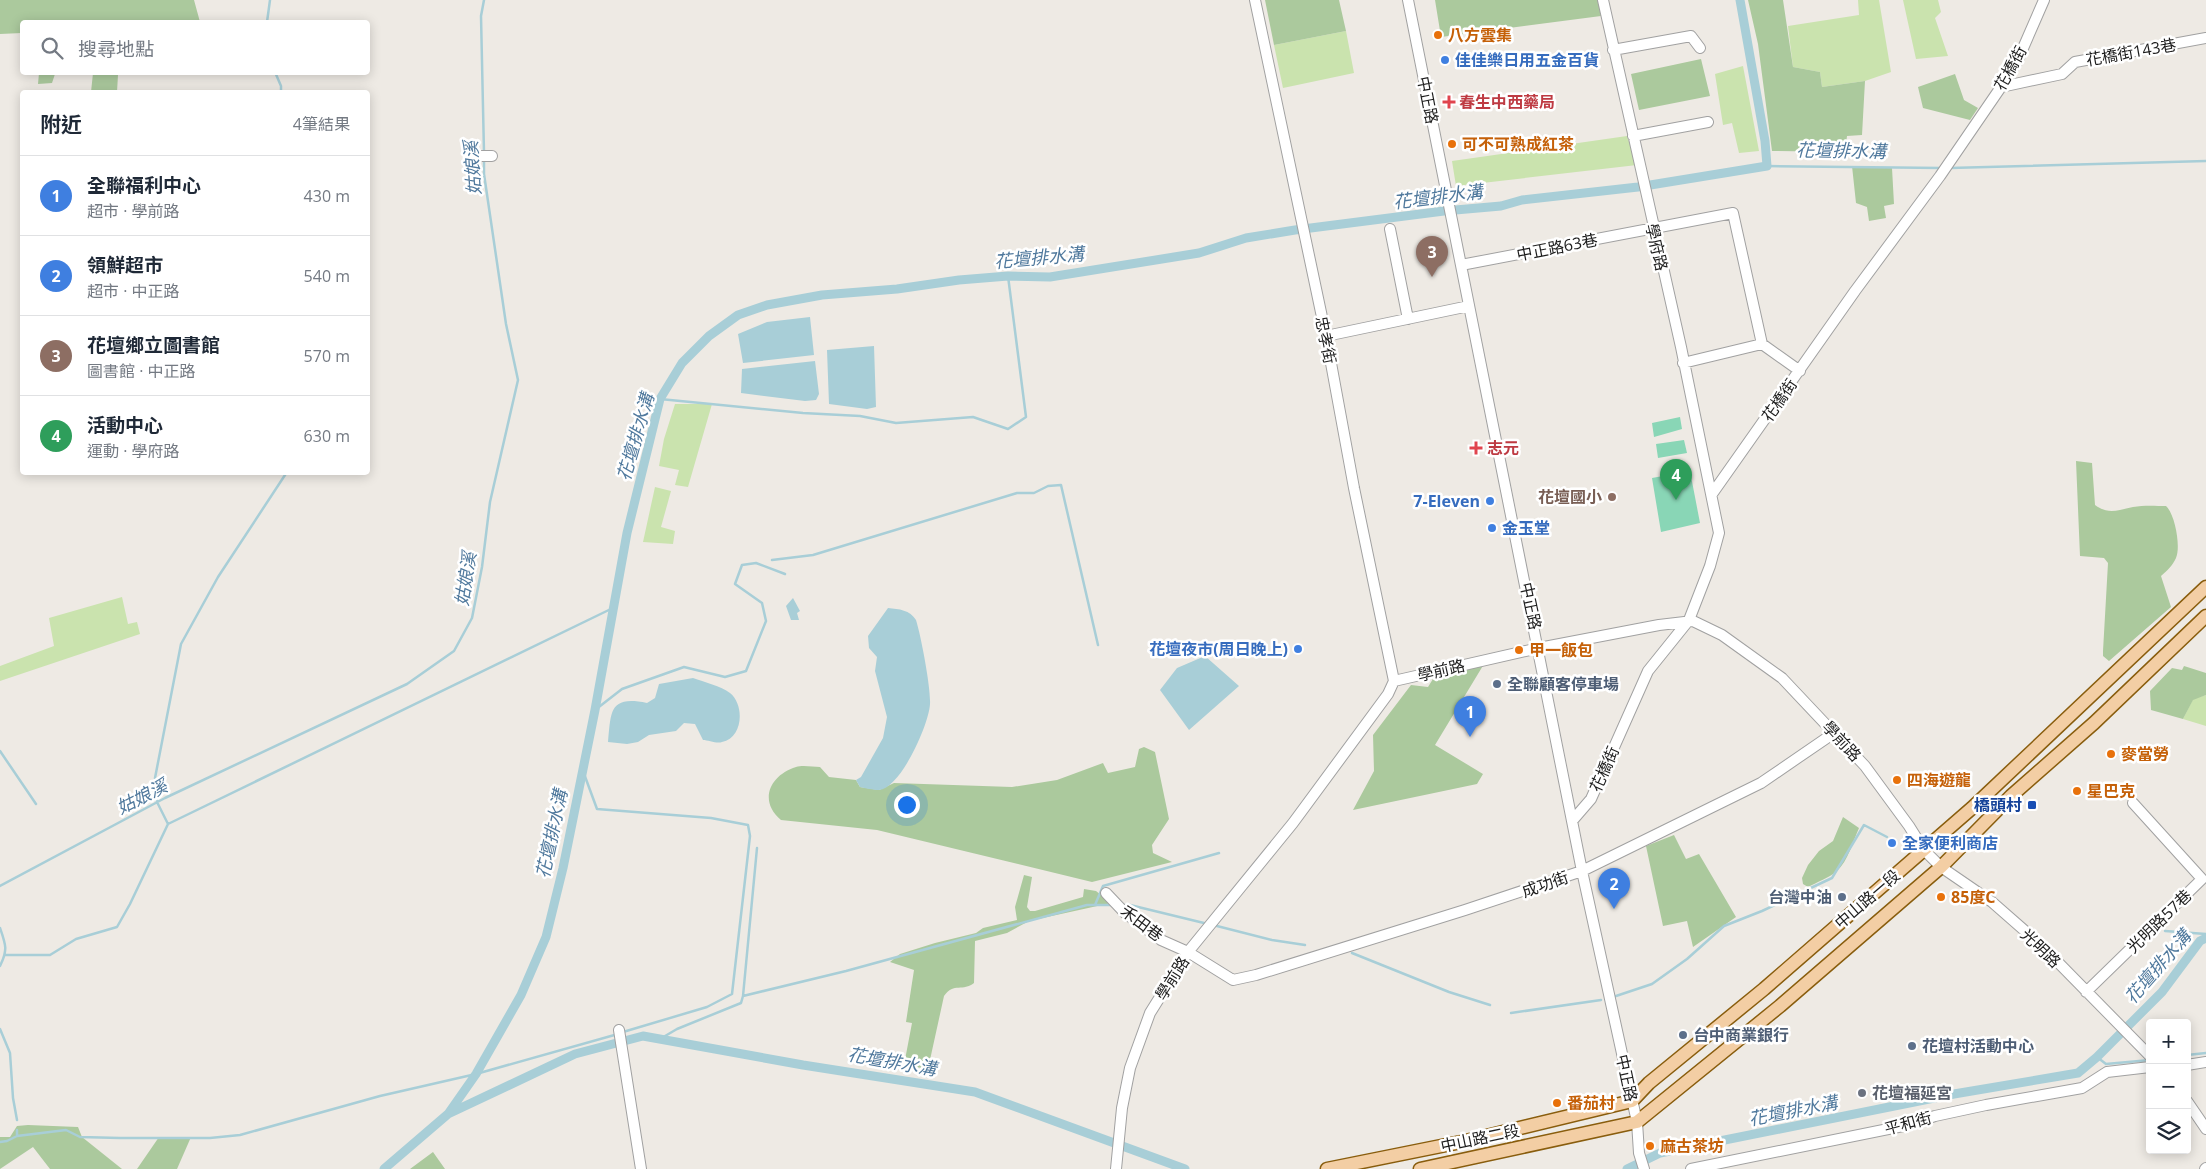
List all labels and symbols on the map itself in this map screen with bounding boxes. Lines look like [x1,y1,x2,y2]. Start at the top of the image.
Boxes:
place label: 八方雲集 [1448,24,1512,46]
marker: 八方雲集 [1432,29,1444,41]
street label: 花橋街143巷 [2084,33,2178,71]
street label: 花橋街 [1989,42,2031,94]
place label: 佳佳樂日用五金百貨 [1455,49,1599,71]
marker: 佳佳樂日用五金百貨 [1439,54,1451,66]
street label: 中正路 [1413,74,1443,126]
place label: 春生中西藥局 [1459,91,1555,113]
marker: 春生中西藥局 [1443,96,1455,108]
place label: 可不可熟成紅茶 [1462,133,1574,155]
water label: 姑娘溪 [458,137,486,196]
water label: 花壇排水溝 [1796,137,1889,163]
marker: 可不可熟成紅茶 [1446,138,1458,150]
water label: 花壇排水溝 [1392,178,1487,213]
street label: 學府路 [1641,221,1673,273]
street label: 中正路63巷 [1515,228,1599,266]
pin: 3 [1416,236,1448,277]
water label: 花壇排水溝 [993,241,1088,273]
street label: 忠孝街 [1311,314,1341,366]
street label: 花橋街 [1756,374,1802,426]
water label: 花壇排水溝 [611,387,660,483]
place label: 志元 [1487,437,1519,459]
marker: 志元 [1469,441,1483,455]
pin: 4 [1660,459,1692,500]
place label: 花壇國小 [1538,486,1602,508]
place label: 7-Eleven [1413,490,1480,512]
marker: 花壇國小 [1606,491,1618,503]
marker: 7-Eleven [1484,495,1496,507]
place label: 金玉堂 [1502,517,1550,539]
marker: 金玉堂 [1486,522,1498,534]
water label: 姑娘溪 [449,547,482,607]
street label: 中正路 [1515,580,1547,632]
place label: 花壇夜市(周日晚上) [1149,638,1288,660]
place label: 甲一飯包 [1529,639,1593,661]
marker: 花壇夜市(周日晚上) [1292,643,1304,655]
marker: 甲一飯包 [1513,644,1525,656]
street label: 學前路 [1415,654,1467,686]
place label: 全聯顧客停車場 [1507,673,1619,695]
marker: 全聯顧客停車場 [1491,678,1503,690]
pin: 1 [1454,696,1486,737]
street label: 學前路 [1818,716,1866,766]
street label: 花橋街 [1584,743,1624,795]
place label: 麥當勞 [2121,743,2169,765]
marker: 麥當勞 [2105,748,2117,760]
place label: 四海遊龍 [1907,769,1971,791]
water label: 姑娘溪 [112,772,174,819]
marker: 四海遊龍 [1891,774,1903,786]
place label: 星巴克 [2087,780,2135,802]
water label: 花壇排水溝 [530,784,573,880]
marker: 星巴克 [2071,785,2083,797]
your location [894,792,920,818]
place label: 橋頭村 [1974,794,2022,816]
marker: 橋頭村 [2026,799,2038,811]
place label: 全家便利商店 [1902,832,1998,854]
marker: 全家便利商店 [1886,837,1898,849]
street label: 中山路一段 [1830,864,1904,934]
street label: 成功街 [1519,866,1571,902]
pin: 2 [1598,868,1630,909]
street label: 光明路57巷 [2122,884,2196,958]
place label: 台灣中油 [1768,886,1832,908]
place label: 85度C [1951,886,1996,908]
marker: 台灣中油 [1836,891,1848,903]
marker: 85度C [1935,891,1947,903]
street label: 禾田巷 [1116,900,1168,946]
water label: 花壇排水溝 [2119,922,2198,1008]
street label: 光明路 [2016,923,2066,973]
street label: 學前路 [1150,952,1194,1004]
place label: 台中商業銀行 [1693,1024,1789,1046]
marker: 台中商業銀行 [1677,1029,1689,1041]
place label: 花壇村活動中心 [1922,1035,2034,1057]
marker: 花壇村活動中心 [1906,1040,1918,1052]
water label: 花壇排水溝 [846,1041,942,1081]
street label: 中正路 [1611,1052,1643,1104]
place label: 花壇福延宮 [1872,1082,1952,1104]
marker: 花壇福延宮 [1856,1087,1868,1099]
water label: 花壇排水溝 [1746,1089,1842,1130]
place label: 番茄村 [1567,1092,1615,1114]
marker: 番茄村 [1551,1097,1563,1109]
street label: 平和街 [1882,1106,1934,1140]
street label: 中山路二段 [1439,1119,1521,1157]
place label: 麻古茶坊 [1660,1135,1724,1157]
marker: 麻古茶坊 [1644,1140,1656,1152]

